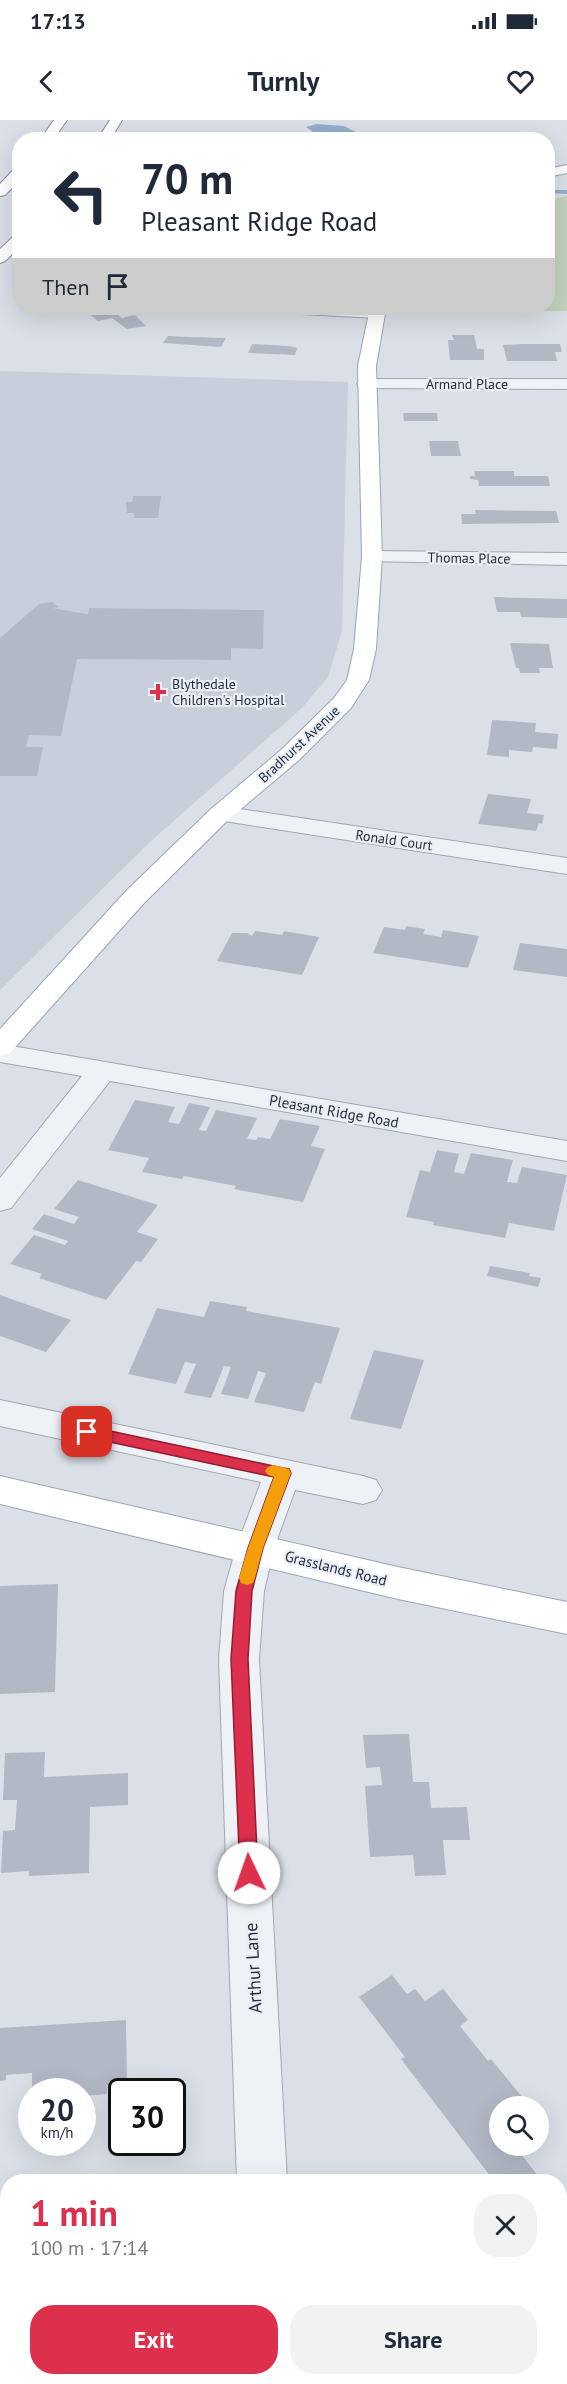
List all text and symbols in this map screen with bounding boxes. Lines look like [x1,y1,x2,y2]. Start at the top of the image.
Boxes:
text: 17:13 [30,7,86,35]
text: Turnly [247,64,320,98]
icon: back [30,65,63,98]
icon: heart [504,65,537,98]
text: 70 m [141,151,233,206]
icon: left [42,156,120,234]
text: Pleasant Ridge Road [141,204,377,238]
icon: arrive [101,270,134,303]
text: Then [42,273,89,301]
street label: Armand Place [426,375,508,393]
street label: Thomas Place [427,548,511,568]
place label: Blythedale Children's Hospital [172,675,284,709]
marker: Blythedale Children's Hospital [149,683,167,701]
street label: Bradhurst Avenue [254,702,344,786]
street label: Ronald Court [354,826,434,854]
street label: Pleasant Ridge Road [268,1090,400,1132]
pin [61,1406,112,1457]
icon: arrive [70,1415,103,1448]
street label: Grasslands Road [283,1546,389,1590]
position arrow [217,1841,281,1905]
street label: Arthur Lane [239,1922,267,2014]
speed limit sign: 30 [108,2078,186,2156]
text: 20 [40,2090,74,2129]
map controls [489,2096,549,2156]
button: search [489,2096,549,2156]
text: km/h [41,2123,73,2142]
text: 1 min [30,2189,118,2236]
button: close [474,2194,537,2257]
text: 100 m · 17:14 [30,2235,148,2261]
button: Exit [30,2305,278,2374]
button: Share [290,2305,537,2374]

